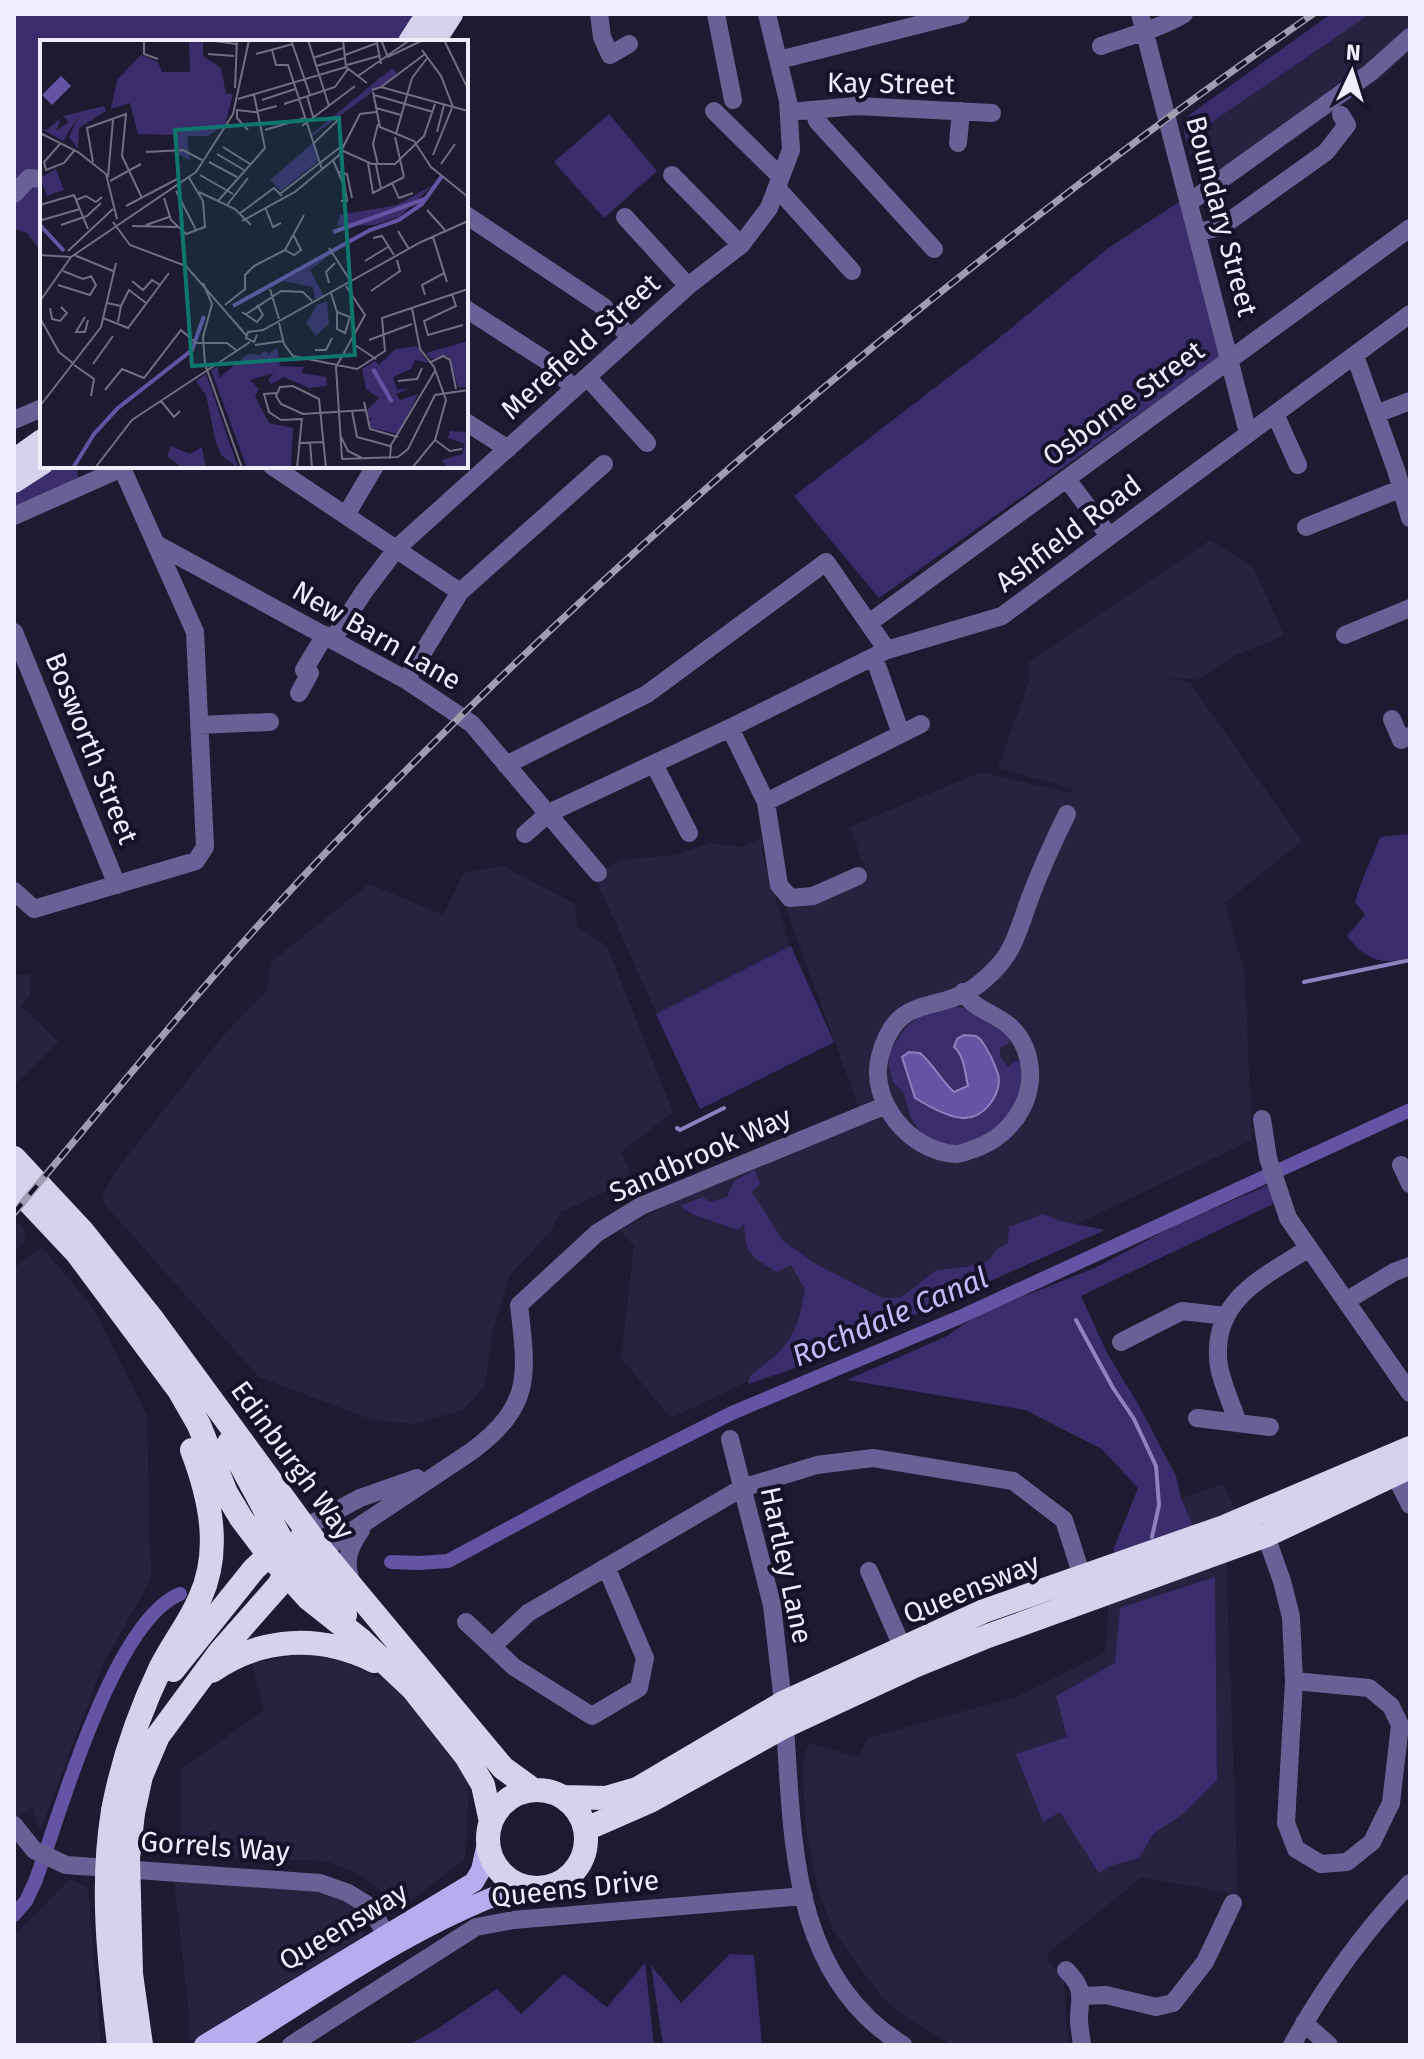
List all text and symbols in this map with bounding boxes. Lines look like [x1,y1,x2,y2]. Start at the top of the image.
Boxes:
north arrow [1312,32,1392,112]
text: N [1345,39,1362,67]
inset map [40,40,468,468]
street label: Kay Street [827,66,956,101]
street label: Boundary Street [1179,112,1264,321]
street label: Merefield Street [494,266,667,426]
street label: Osborne Street [1036,333,1211,473]
street label: Ashfield Road [989,468,1148,599]
street label: New Barn Lane [287,574,467,697]
street label: Bosworth Street [38,648,145,849]
street label: Sandbrook Way [604,1100,796,1209]
water label: Rochdale Canal [787,1260,993,1374]
street label: Edinburgh Way [224,1375,361,1546]
street label: Hartley Lane [754,1483,819,1647]
street label: Queensway [898,1546,1044,1631]
street label: Gorrels Way [139,1825,291,1868]
street label: Queens Drive [489,1863,661,1914]
street label: Queensway [273,1875,414,1978]

